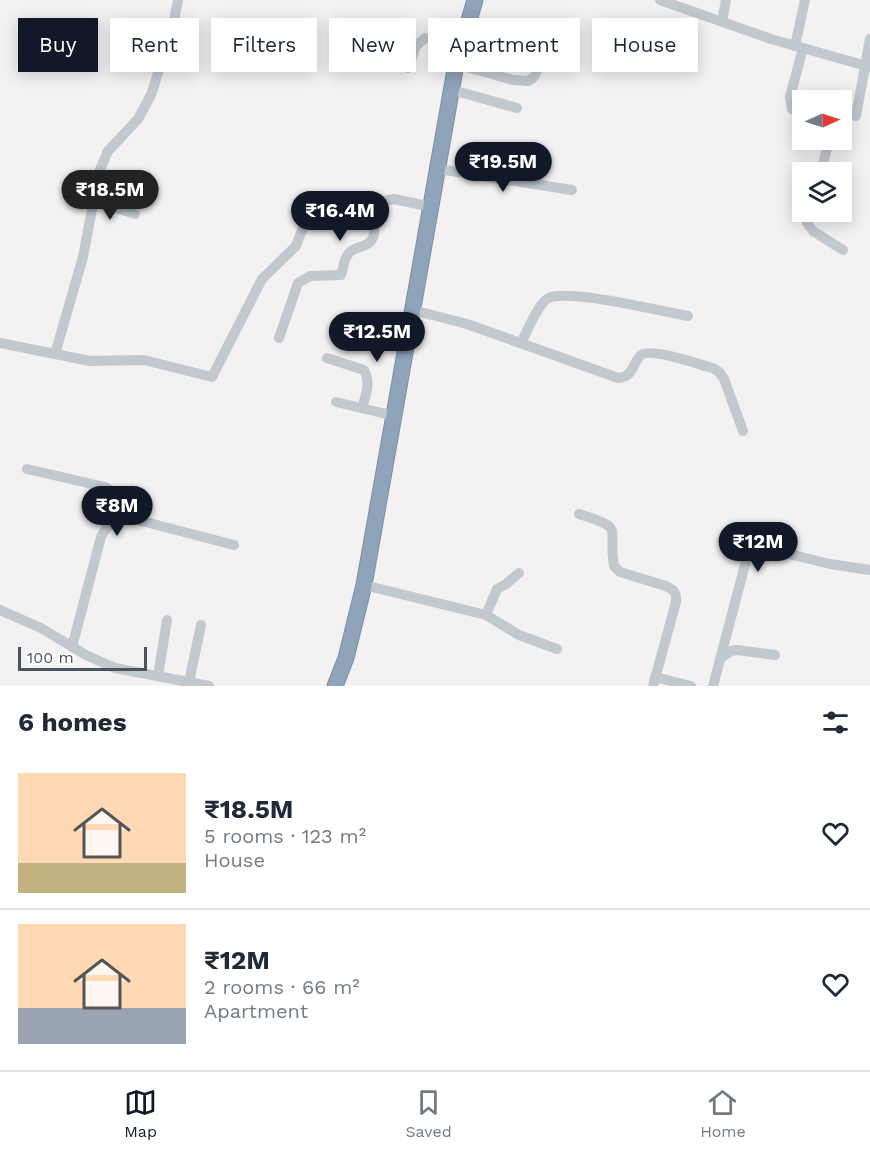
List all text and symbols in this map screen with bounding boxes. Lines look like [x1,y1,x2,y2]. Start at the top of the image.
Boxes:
chip: Buy [18,18,98,72]
chip: Rent [110,18,199,72]
chip: Filters [211,18,317,72]
chip: New [329,18,416,72]
chip: Apartment [428,18,580,72]
chip: House [592,18,698,72]
north arrow [792,90,852,150]
map controls [792,90,852,222]
pin: ₹19.5M [454,142,552,193]
text: ₹19.5M [469,149,537,173]
button: layers [792,162,852,222]
pin: ₹18.5M [61,170,159,221]
text: ₹18.5M [76,177,144,201]
pin: ₹16.4M [291,191,389,242]
text: ₹16.4M [305,198,375,222]
pin: ₹12.5M [328,312,426,363]
text: ₹12.5M [343,319,411,343]
pin: ₹8M [88,486,146,537]
text: ₹8M [96,493,138,517]
pin: ₹12M [722,522,794,573]
text: ₹12M [733,529,783,553]
scale bar [18,644,147,672]
text: 100 m [27,648,74,667]
icon: filters [819,706,852,739]
text: 6 homes [18,707,127,737]
text: ₹18.5M [204,794,294,824]
icon: home [66,797,138,869]
icon: heart [819,817,852,850]
text: 5 rooms · 123 m² [204,824,366,848]
text: House [204,848,265,872]
text: ₹12M [204,945,270,975]
icon: home [66,948,138,1020]
icon: heart [819,968,852,1001]
text: 2 rooms · 66 m² [204,975,360,999]
text: Apartment [204,999,308,1023]
tab: Map [124,1086,157,1141]
tab: Saved [405,1086,452,1141]
tab: Home [700,1086,746,1141]

